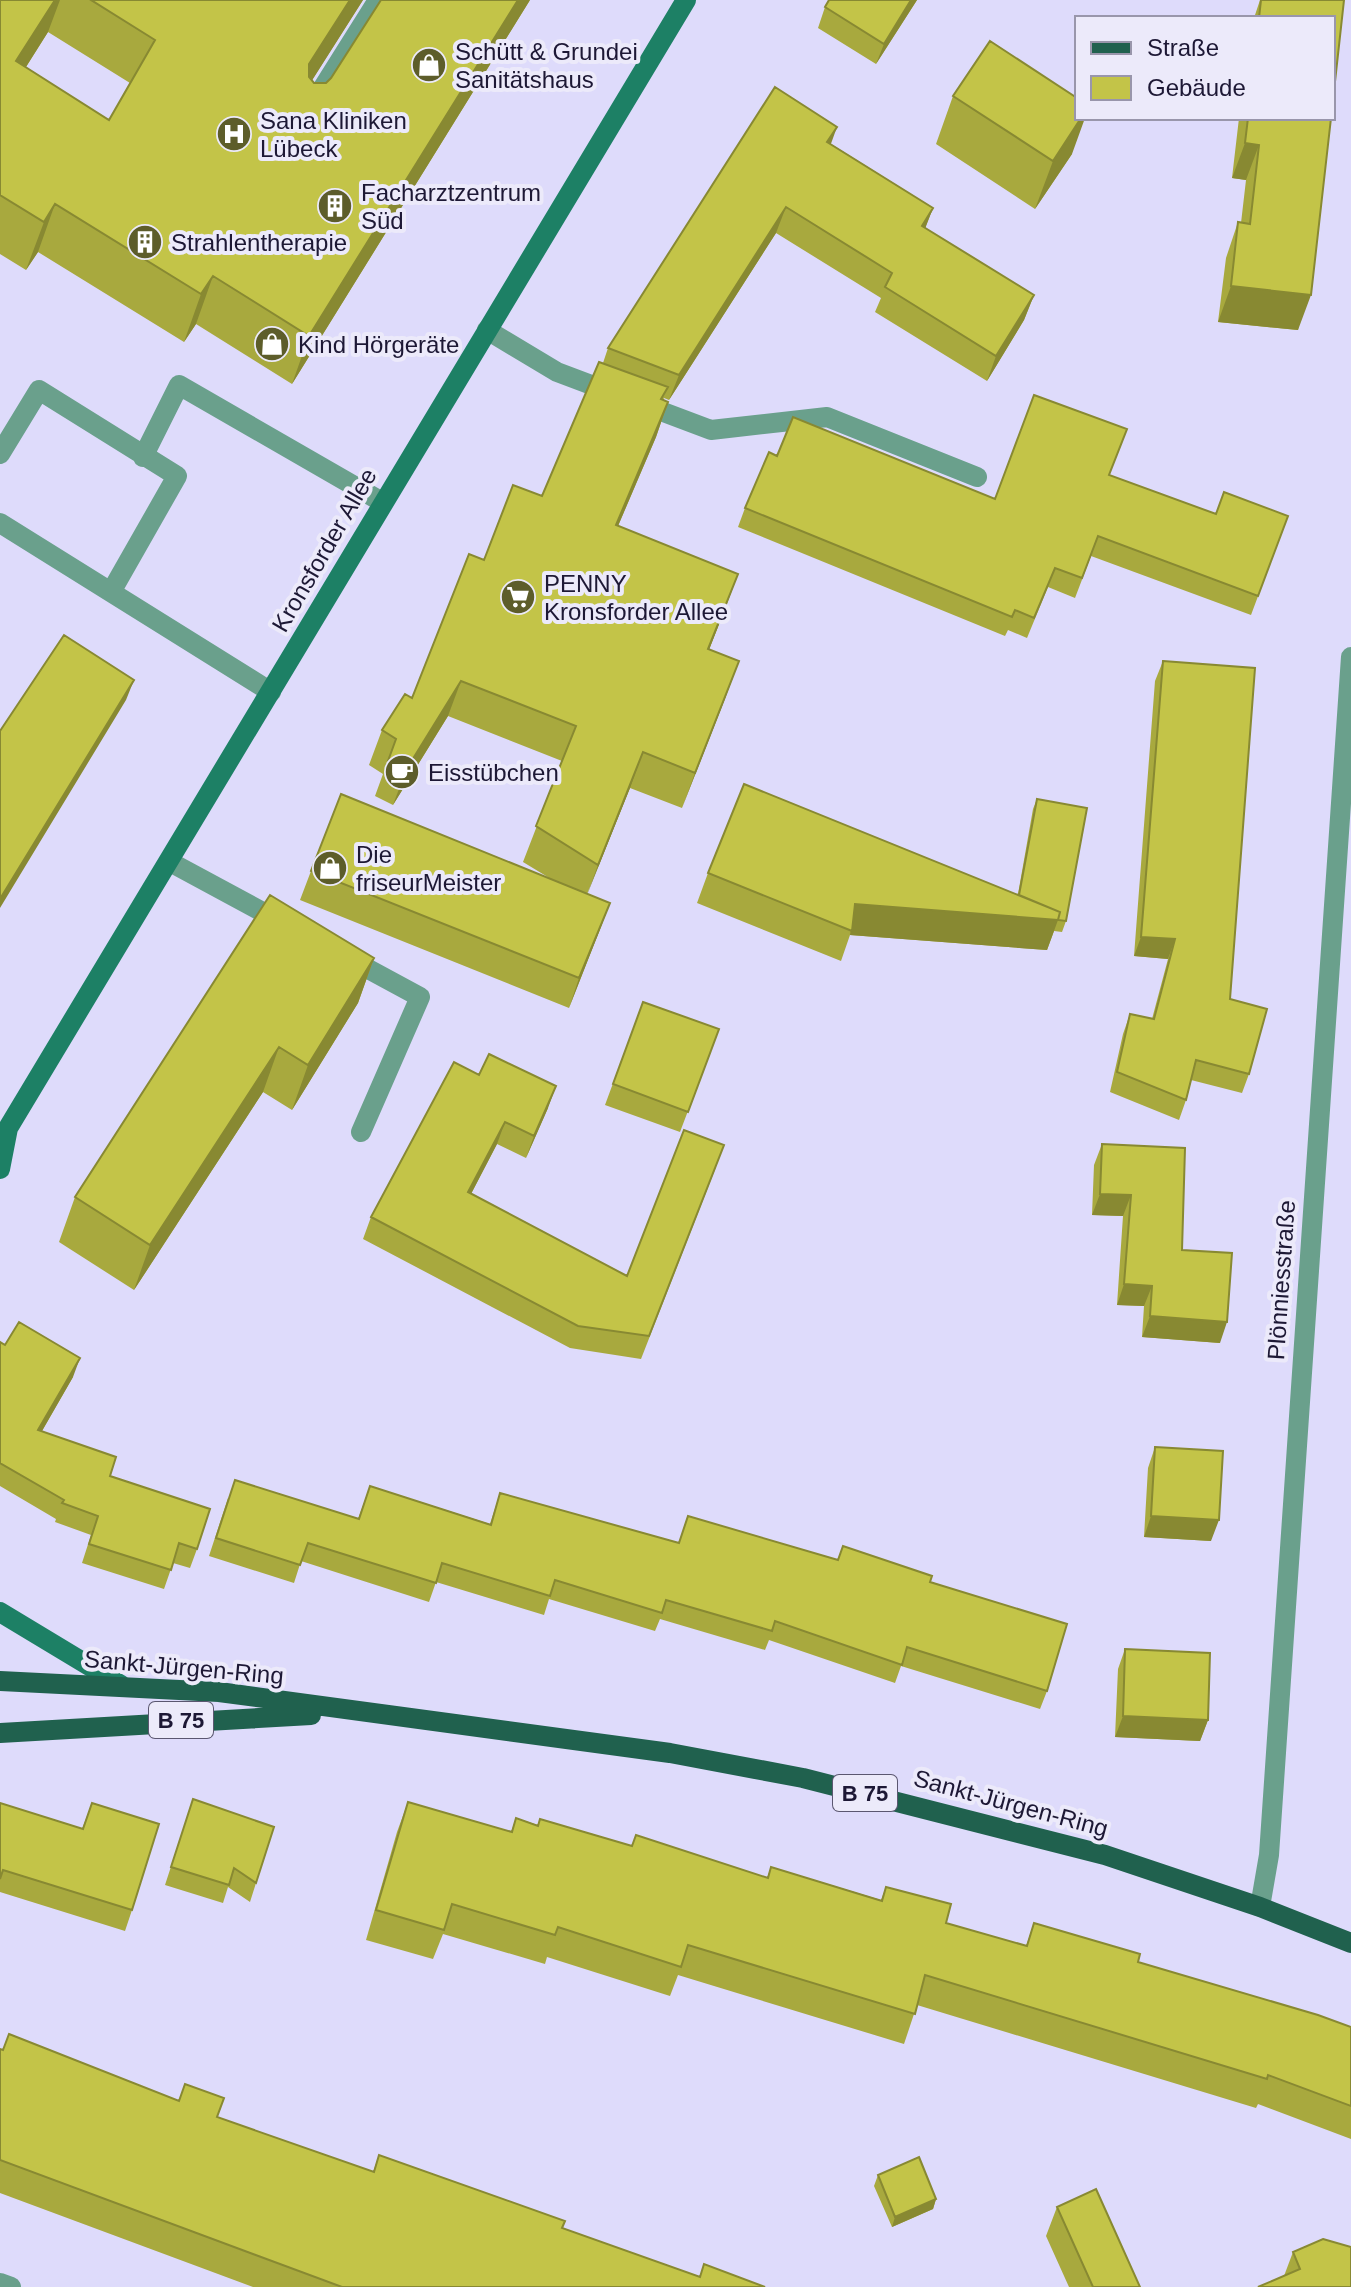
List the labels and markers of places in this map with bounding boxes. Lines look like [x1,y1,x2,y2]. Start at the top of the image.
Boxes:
place label: Schütt & Grundei Sanitätshaus [455,38,638,93]
shop icon: Schütt & Grundei Sanitätshaus [410,46,448,84]
place label: Sana Kliniken Lübeck [260,107,407,162]
hospital icon: Sana Kliniken Lübeck [215,115,253,153]
place label: Facharztzentrum Süd [361,179,541,234]
building icon: Facharztzentrum Süd [316,187,354,225]
building icon: Strahlentherapie [126,223,164,261]
place label: Strahlentherapie [171,229,347,256]
shop icon: Kind Hörgeräte [253,325,291,363]
place label: Kind Hörgeräte [298,331,459,358]
place label: PENNY Kronsforder Allee [544,570,728,625]
supermarket icon: PENNY Kronsforder Allee [499,578,537,616]
cafe icon: Eisstübchen [383,753,421,791]
place label: Eisstübchen [428,759,559,786]
place label: Die friseurMeister [356,841,501,896]
shop icon: Die friseurMeister [311,849,349,887]

